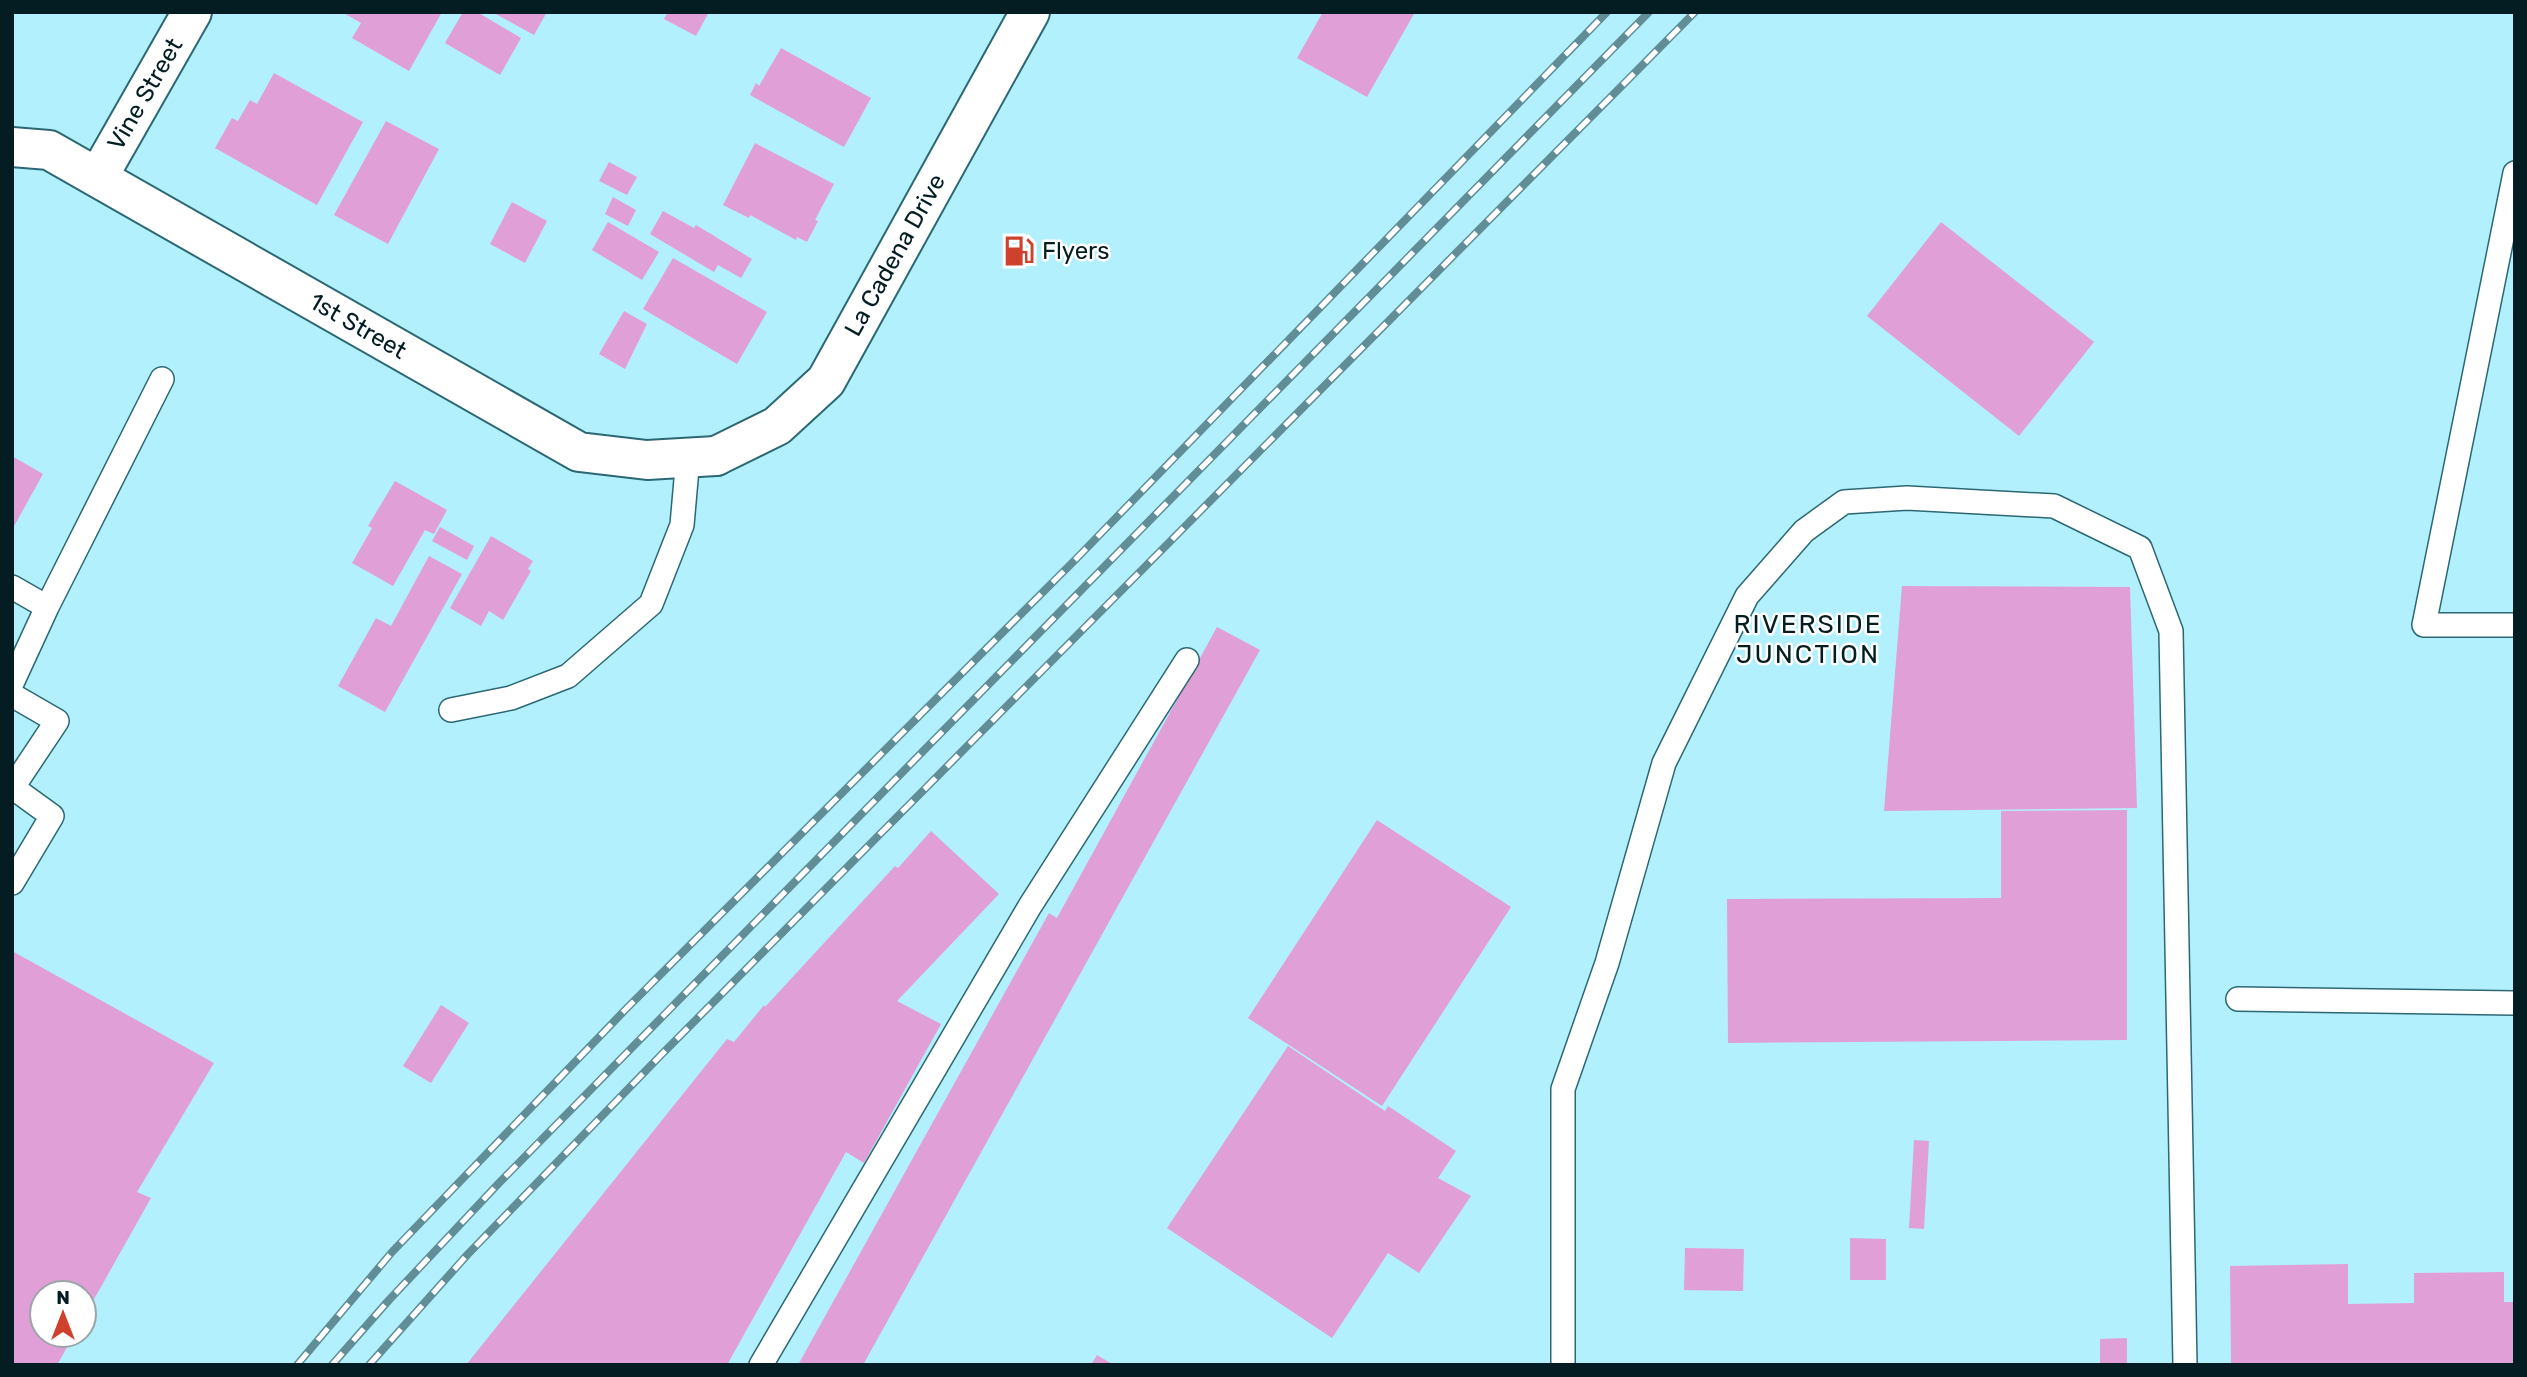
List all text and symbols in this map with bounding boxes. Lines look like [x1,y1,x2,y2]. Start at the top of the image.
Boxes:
street label: Vine Street [102,33,188,155]
street label: La Cadena Drive [839,169,951,341]
fuel station icon: Flyers [1002,234,1036,268]
place label: Flyers [1042,237,1109,265]
street label: 1st Street [305,287,411,365]
district label: RIVERSIDE JUNCTION [1734,609,1882,670]
north arrow [28,1279,98,1349]
text: N [56,1286,70,1309]

